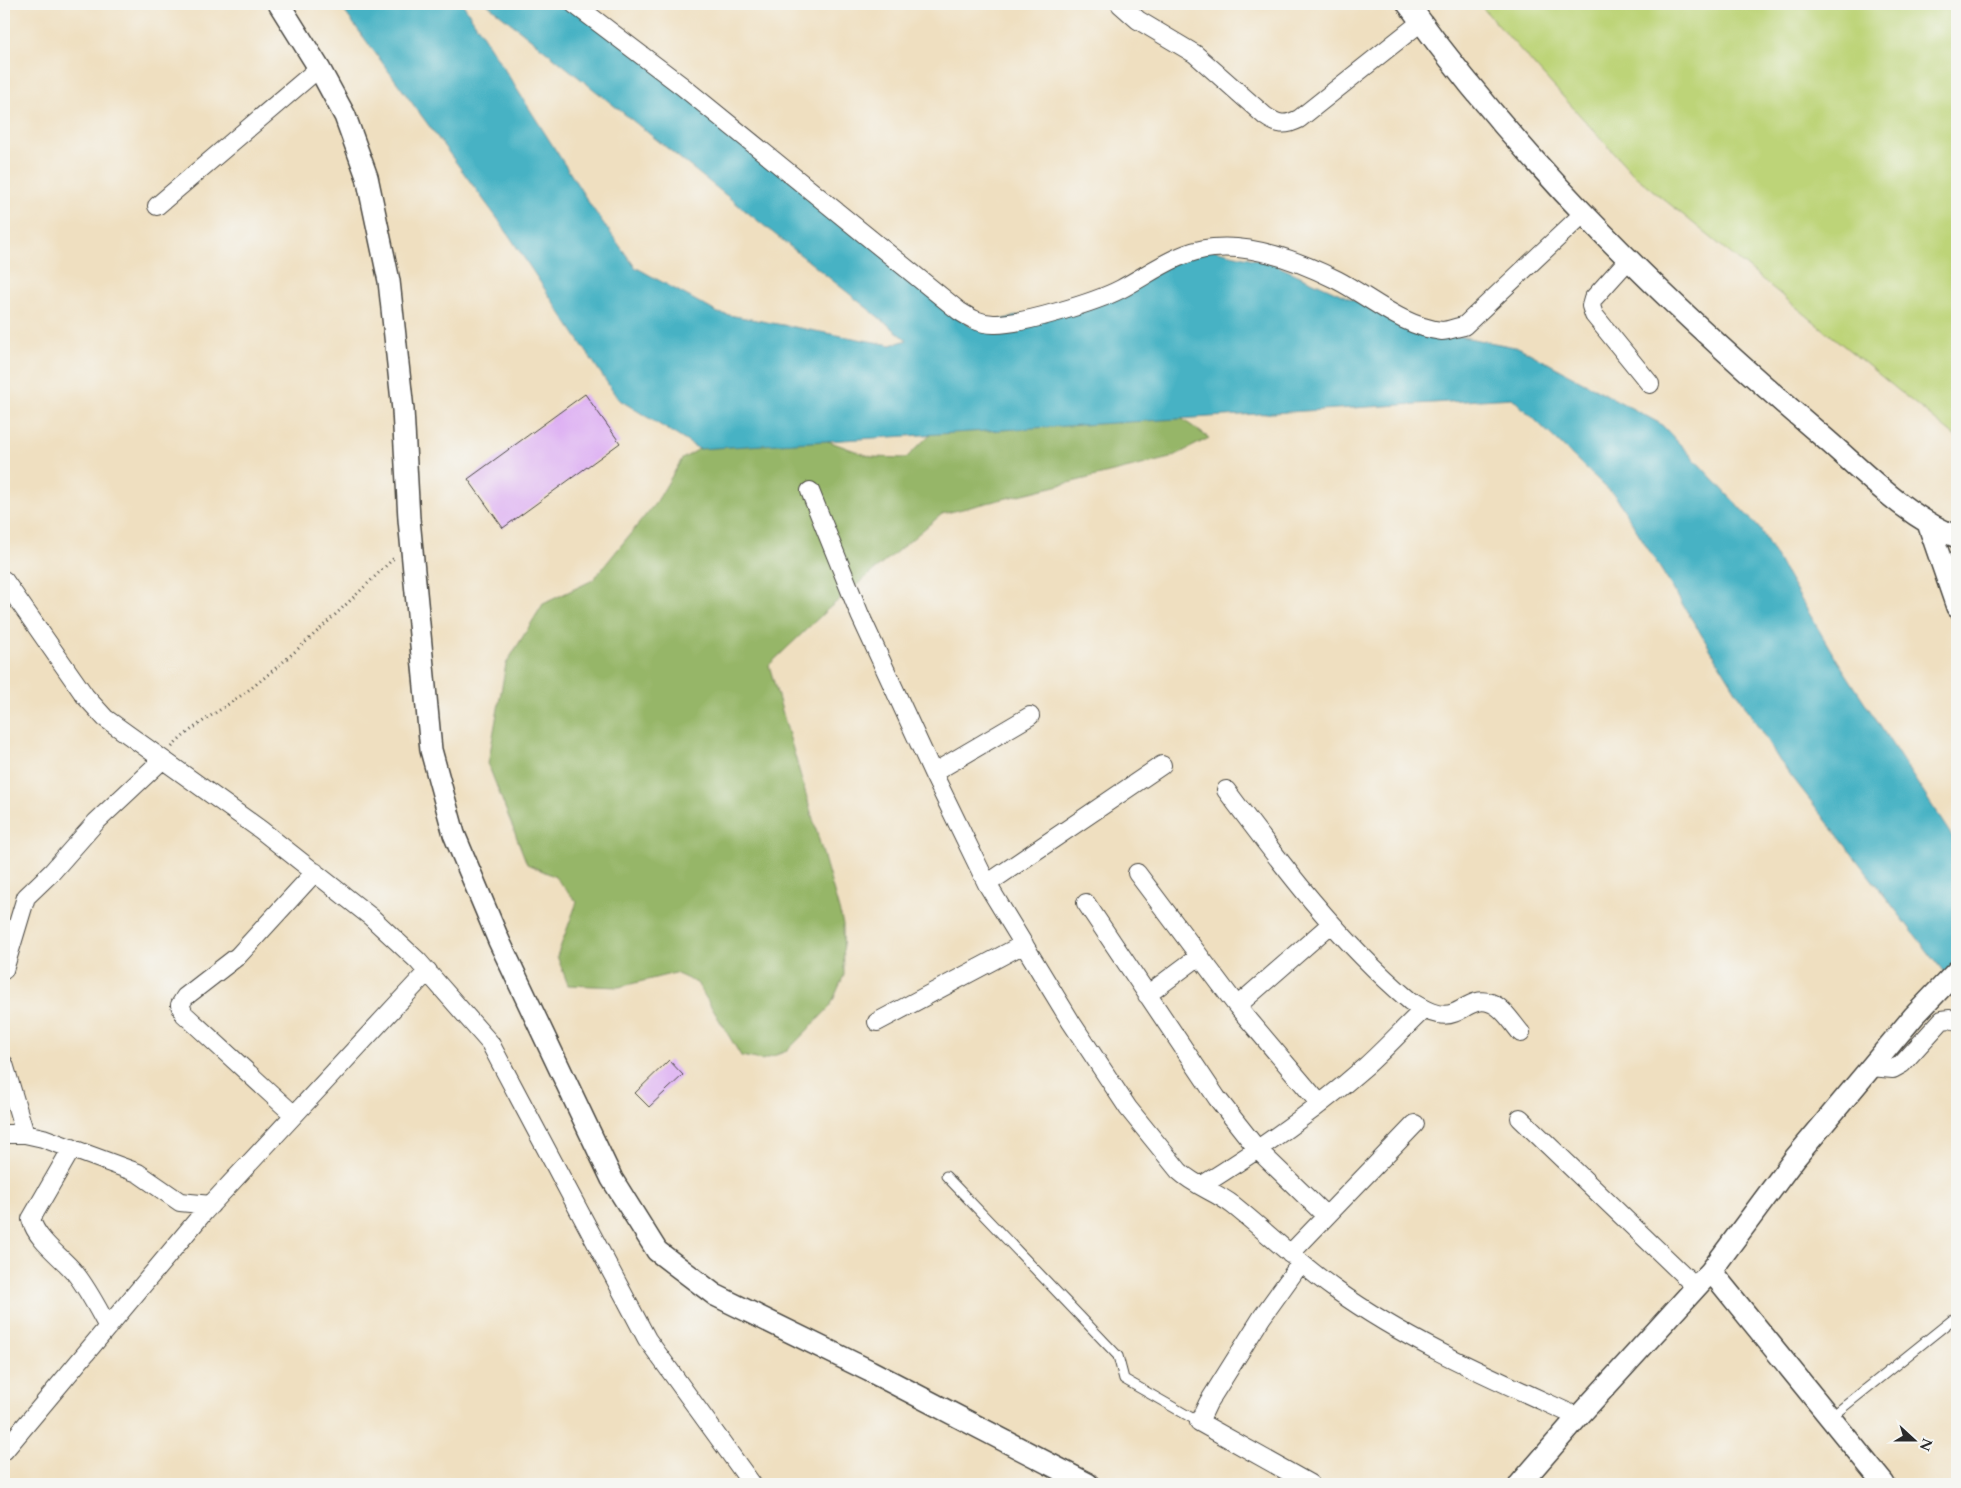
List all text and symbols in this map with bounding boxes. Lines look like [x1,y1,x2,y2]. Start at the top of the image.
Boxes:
north arrow [1888,1416,1938,1466]
text: N [1915,1435,1937,1454]

